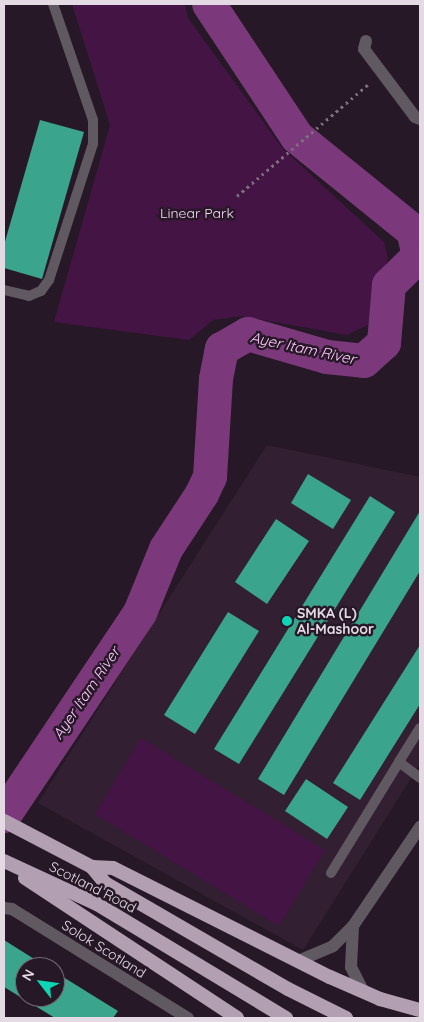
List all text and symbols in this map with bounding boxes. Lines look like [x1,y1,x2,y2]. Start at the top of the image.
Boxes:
park label: Linear Park [160,205,234,221]
water label: Ayer Itam River [249,328,357,368]
place label: SMKA (L) Al-Mashoor [297,605,374,638]
marker: SMKA (L) Al-Mashoor [281,615,293,627]
water label: Ayer Itam River [49,644,123,742]
street label: Scotland Road [47,858,139,916]
street label: Solok Scotland [59,917,149,981]
north arrow [15,957,65,1007]
text: N [18,966,38,984]

